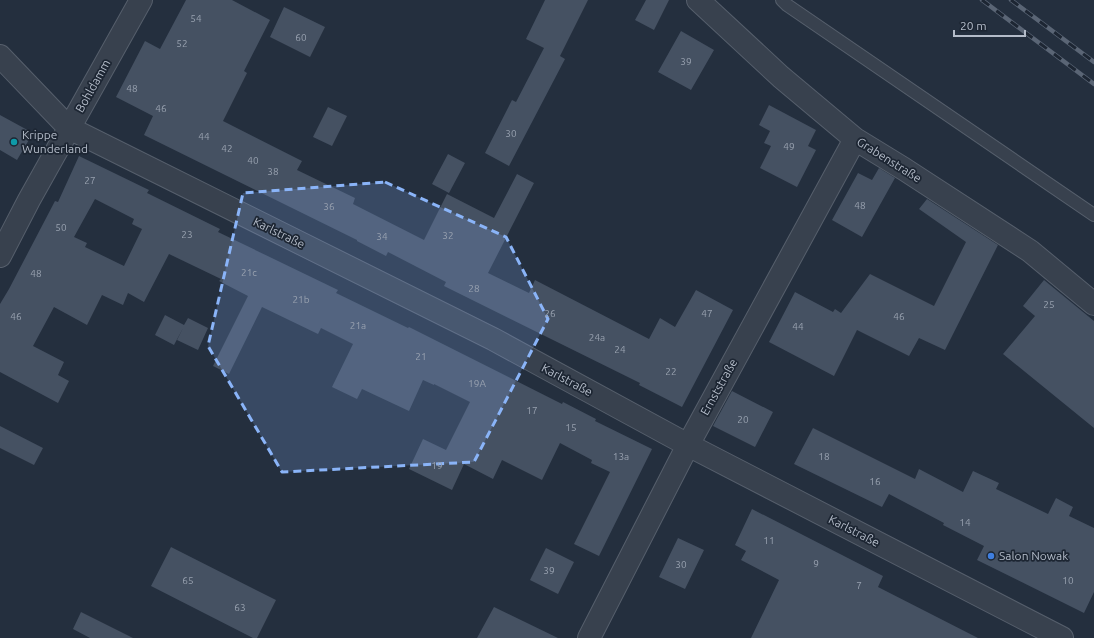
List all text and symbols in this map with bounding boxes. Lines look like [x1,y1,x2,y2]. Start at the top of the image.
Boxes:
scale bar [954,12,1025,38]
house number: 54 [190,13,202,24]
text: 20 m [960,19,987,32]
house number: 60 [295,32,307,43]
house number: 52 [176,38,188,49]
house number: 39 [680,56,692,67]
street label: Bohldamm [73,57,112,115]
house number: 48 [126,83,138,94]
house number: 46 [155,103,167,114]
place label: Krippe Wunderland [22,128,88,155]
house number: 30 [505,128,517,139]
house number: 44 [198,131,210,142]
street label: Grabenstraße [855,135,924,185]
marker: Krippe Wunderland [9,137,19,147]
house number: 49 [783,141,795,152]
house number: 42 [221,143,233,154]
house number: 40 [247,155,259,166]
house number: 38 [267,166,279,177]
house number: 27 [84,175,96,186]
house number: 48 [854,200,866,211]
house number: 36 [323,201,335,212]
street label: Karlstraße [251,215,307,251]
house number: 50 [55,222,67,233]
house number: 23 [181,229,193,240]
house number: 32 [442,230,454,241]
house number: 34 [376,231,388,242]
house number: 21c [241,267,257,278]
house number: 48 [30,268,42,279]
house number: 28 [468,283,480,294]
house number: 21b [292,294,310,305]
house number: 25 [1043,299,1055,310]
house number: 26 [544,308,556,319]
house number: 47 [701,308,713,319]
house number: 46 [10,311,22,322]
house number: 46 [893,311,905,322]
house number: 21a [350,320,366,331]
house number: 44 [792,321,804,332]
house number: 24a [589,332,605,343]
house number: 24 [614,344,626,355]
house number: 21 [415,351,427,362]
street label: Ernststraße [698,356,739,417]
street label: Karlstraße [540,361,595,398]
house number: 22 [665,366,677,377]
house number: 19A [468,378,486,389]
house number: 17 [526,405,538,416]
house number: 20 [737,414,749,425]
house number: 15 [565,422,577,433]
house number: 13a [613,451,629,462]
house number: 18 [818,451,830,462]
house number: 19 [431,460,443,471]
house number: 16 [869,476,881,487]
street label: Karlstraße [826,512,882,549]
house number: 14 [959,517,971,528]
house number: 11 [763,535,775,546]
place label: Salon Nowak [999,549,1068,562]
marker: Salon Nowak [986,551,996,561]
house number: 9 [813,558,819,569]
house number: 30 [675,559,687,570]
house number: 39 [543,565,555,576]
house number: 65 [182,575,194,586]
house number: 10 [1062,575,1074,586]
house number: 7 [856,580,862,591]
house number: 63 [234,602,246,613]

